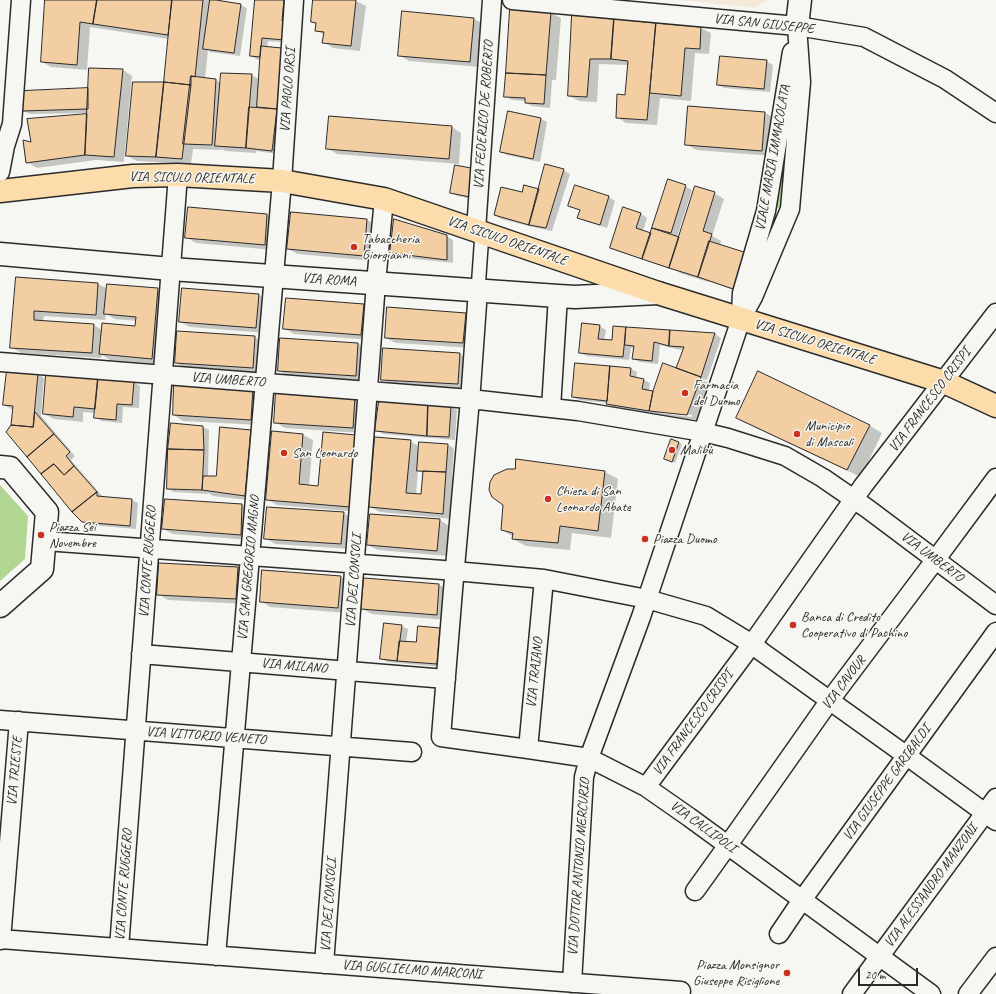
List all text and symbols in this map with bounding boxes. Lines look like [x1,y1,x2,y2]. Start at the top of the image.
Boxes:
street label: VIA SAN GIUSEPPE [713,10,815,38]
street label: VIA FEDERICO DE ROBERTO [470,40,498,190]
street label: VIA PAOLO ORSI [277,47,299,133]
street label: VIALE MARIA IMMACOLATA [752,84,794,232]
street label: VIA SICULO ORIENTALE [129,169,255,187]
street label: VIA SICULO ORIENTALE [445,213,569,269]
place label: Tabaccheria Giorgianni [362,231,419,264]
marker: Tabaccheria Giorgianni [349,242,359,252]
street label: VIA ROMA [301,270,357,290]
street label: VIA SICULO ORIENTALE [752,316,878,368]
street label: VIA FRANCESCO CRISPI [885,345,975,455]
street label: VIA UMBERTO [191,369,265,391]
place label: Farmacia del Duomo [693,377,740,410]
marker: Farmacia del Duomo [680,388,690,398]
place label: Municipio di Mascali [805,418,853,450]
marker: Municipio di Mascali [792,429,802,439]
place label: Malibù [680,442,712,458]
place label: San Leonardo [292,445,357,461]
marker: Malibù [667,445,677,455]
marker: San Leonardo [279,448,289,458]
place label: Chiesa di San Leonardo Abate [556,483,631,516]
marker: Chiesa di San Leonardo Abate [543,494,553,504]
street label: VIA SAN GREGORIO MAGNO [234,495,264,641]
street label: VIA CONTE RUGGERO [136,506,160,618]
place label: Piazza Sei Novembre [49,519,96,552]
street label: VIA UMBERTO [897,528,967,586]
marker: Piazza Sei Novembre [36,530,46,540]
place label: Piazza Duomo [653,531,717,547]
street label: VIA DEI CONSOLI [342,534,366,628]
marker: Piazza Duomo [640,534,650,544]
place label: Banca di Credito Cooperativo di Pachino [801,609,907,642]
marker: Banca di Credito Cooperativo di Pachino [788,620,798,630]
street label: VIA TRAIANO [523,637,547,709]
street label: VIA CAVOUR [818,653,870,713]
street label: VIA MILANO [260,655,328,677]
street label: VIA FRANCESCO CRISPI [649,667,737,779]
street label: VIA GIUSEPPE GARIBALDI [839,722,935,844]
street label: VIA VITTORIO VENETO [145,723,267,749]
street label: VIA TRIESTE [4,736,26,806]
street label: VIA DOTTOR ANTONIO MERCURIO [564,778,594,956]
street label: VIA CALLIPOLI [667,797,739,857]
street label: VIA ALESSANDRO MANZONI [881,821,981,951]
street label: VIA CONTE RUGGERO [112,829,136,941]
street label: VIA DEI CONSOLI [317,858,341,952]
street label: VIA GUGLIELMO MARCONI [342,957,482,983]
place label: Piazza Monsignor Giuseppe Risiglione [693,957,779,990]
scale bar [860,960,920,986]
text: 20 m [865,967,885,983]
marker: Piazza Monsignor Giuseppe Risiglione [782,968,792,978]

